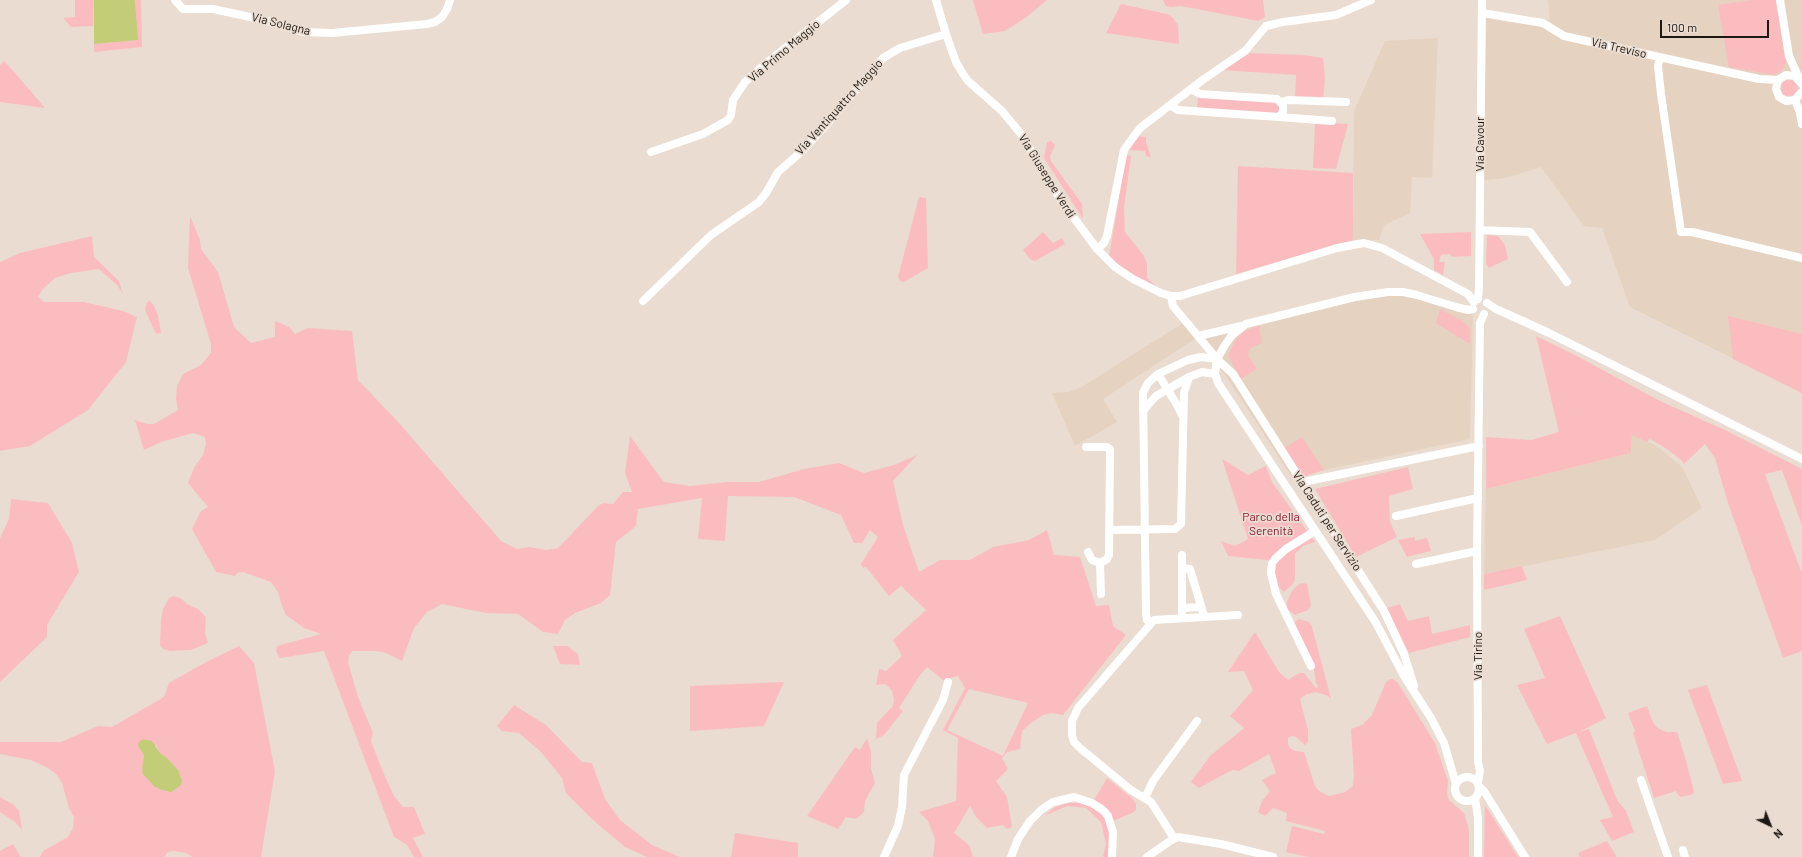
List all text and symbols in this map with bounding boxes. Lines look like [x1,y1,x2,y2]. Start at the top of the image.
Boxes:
street label: Via Solagna [250,10,312,38]
scale bar [1662,12,1771,38]
street label: Via Primo Maggio [745,17,823,85]
text: 100 m [1667,20,1697,34]
street label: Via Treviso [1590,35,1648,61]
street label: Via Ventiquattro Maggio [792,56,886,158]
street label: Via Cavour [1473,117,1487,171]
street label: Via Giuseppe Verdi [1015,131,1079,221]
street label: Via Caduti per Servizio [1289,468,1365,574]
park label: Parco della Serenità [1242,510,1300,538]
street label: Via Tirino [1471,632,1485,680]
north arrow [1750,805,1790,845]
text: N [1771,827,1786,841]

